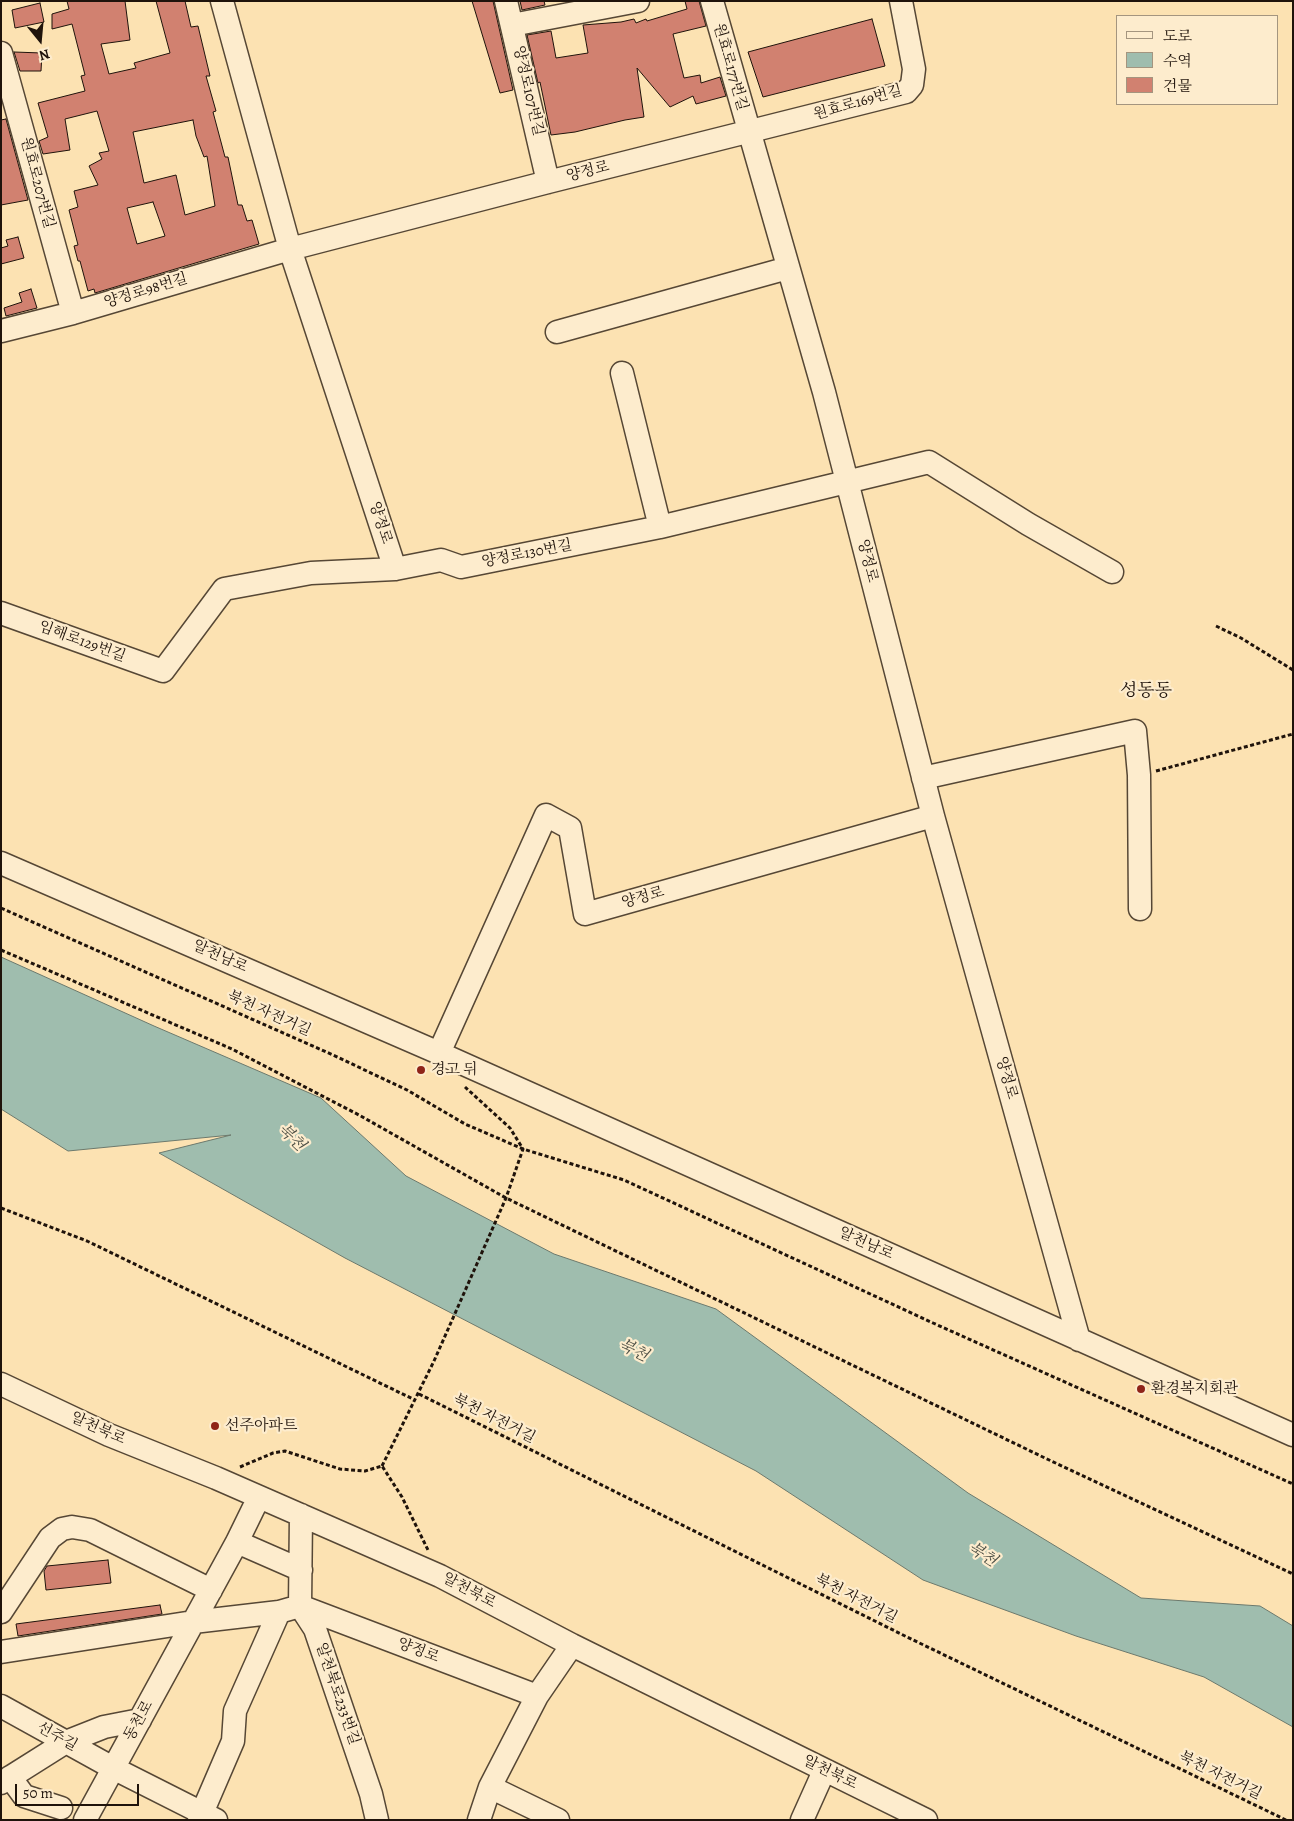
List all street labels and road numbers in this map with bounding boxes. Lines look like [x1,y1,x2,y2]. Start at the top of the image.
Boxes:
street label: 원효로177번길 [709,21,751,113]
street label: 양정로107번길 [509,44,547,138]
street label: 원효로169번길 [812,82,904,124]
street label: 원효로207번길 [16,135,58,231]
street label: 양정로 [565,158,611,186]
street label: 양정로98번길 [102,270,190,312]
street label: 양정로 [365,500,395,546]
street label: 양정로130번길 [480,536,574,572]
street label: 양정로 [853,538,881,584]
street label: 임해로129번길 [36,618,128,666]
street label: 양정로 [620,883,666,913]
street label: 알천남로 [190,937,250,977]
street label: 북천 자전거길 [224,987,314,1041]
street label: 양정로 [991,1055,1021,1101]
street label: 알천남로 [836,1224,896,1264]
street label: 북천 자전거길 [450,1391,538,1447]
street label: 알천북로 [68,1409,128,1449]
street label: 알천북로 [439,1569,499,1613]
street label: 북천 자전거길 [812,1571,900,1627]
street label: 양정로 [394,1635,442,1667]
street label: 알천북로233번길 [311,1641,363,1747]
street label: 동천로 [121,1698,157,1744]
street label: 선주길 [34,1719,80,1755]
street label: 북천 자전거길 [1176,1748,1264,1804]
street label: 알천북로 [800,1752,860,1794]

